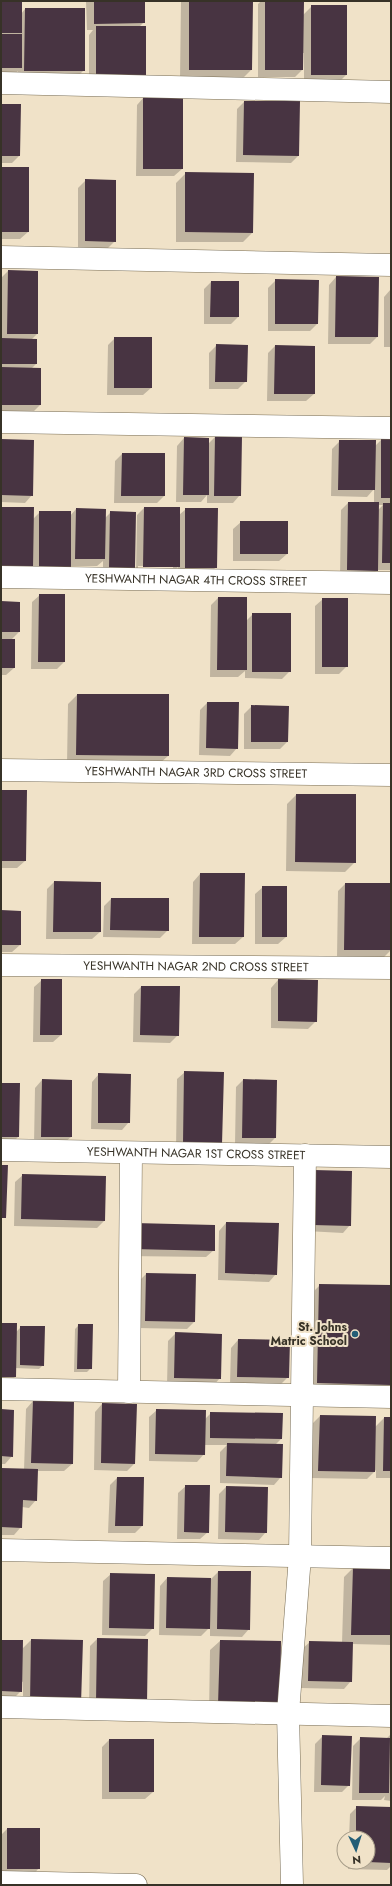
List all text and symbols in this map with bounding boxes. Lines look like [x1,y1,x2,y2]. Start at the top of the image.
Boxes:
street label: YESHWANTH NAGAR 4TH CROSS STREET [85,569,308,591]
street label: YESHWANTH NAGAR 3RD CROSS STREET [85,762,308,783]
street label: YESHWANTH NAGAR 2ND CROSS STREET [83,957,309,976]
street label: YESHWANTH NAGAR 1ST CROSS STREET [87,1143,306,1164]
place label: St. Johns Matric School [271,1318,348,1350]
marker: St. Johns Matric School [350,1329,360,1339]
north arrow [336,1830,376,1870]
text: N [352,1852,362,1868]

